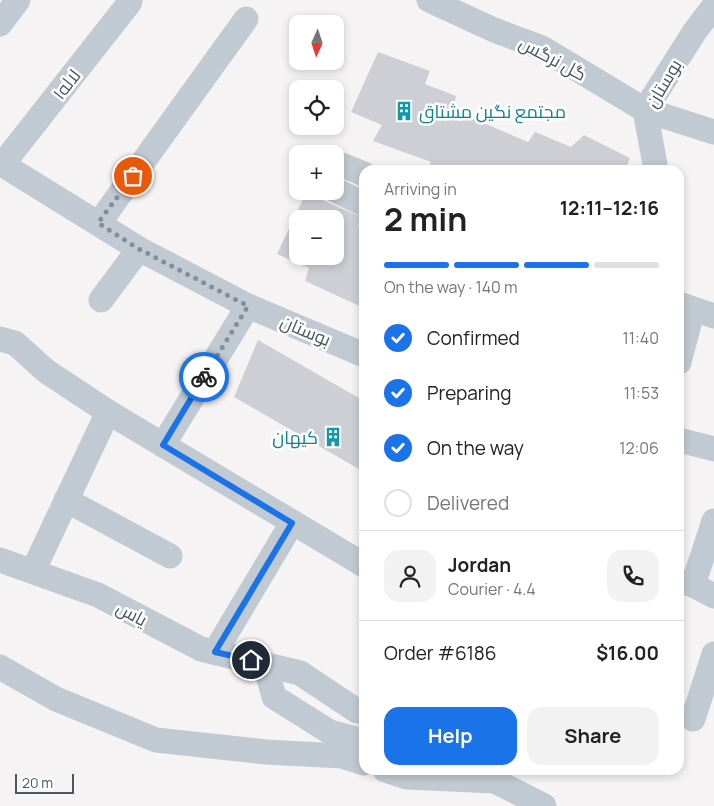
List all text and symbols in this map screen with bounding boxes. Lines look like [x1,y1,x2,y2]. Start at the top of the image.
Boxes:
north arrow [289,15,344,70]
map controls [289,15,344,265]
street label: گل نرگس [515,30,591,86]
street label: بوستان [639,54,687,112]
street label: لاله۱ [47,64,85,104]
button: locate [289,80,344,135]
place label: مجتمع نگین مشتاق [419,99,566,124]
building icon: مجتمع نگین مشتاق [393,100,415,122]
button: + [289,145,344,200]
pin [112,155,154,197]
icon: bag [119,162,147,190]
text: Arriving in [384,178,457,200]
text: 12:11–12:16 [560,195,659,221]
text: 2 min [384,197,467,241]
button: − [289,210,344,265]
text: On the way · 140 m [384,276,518,298]
street label: بوستان [277,309,335,351]
icon: check [384,324,412,352]
text: Confirmed [427,325,520,351]
text: 11:40 [623,327,659,349]
courier [179,352,229,402]
icon: bike [190,363,218,391]
icon: check [384,379,412,407]
text: Preparing [427,380,512,406]
text: 11:53 [624,382,659,404]
place label: کیهان [272,425,318,449]
building icon: کیهان [322,426,344,448]
icon: check [384,434,412,462]
text: On the way [427,435,524,461]
text: 12:06 [619,437,659,459]
text: Delivered [427,490,509,516]
button: person [384,550,436,602]
button: phone [607,550,659,602]
text: Jordan [448,552,511,578]
text: Courier · 4.4 [448,578,536,600]
street label: یاس [112,595,152,631]
pin [230,639,272,681]
text: Order #6186 [384,640,497,666]
text: $16.00 [596,640,659,666]
icon: home [237,646,265,674]
button: Help [384,707,517,765]
button: Share [527,707,659,765]
scale bar [15,771,74,794]
text: 20 m [22,773,53,792]

